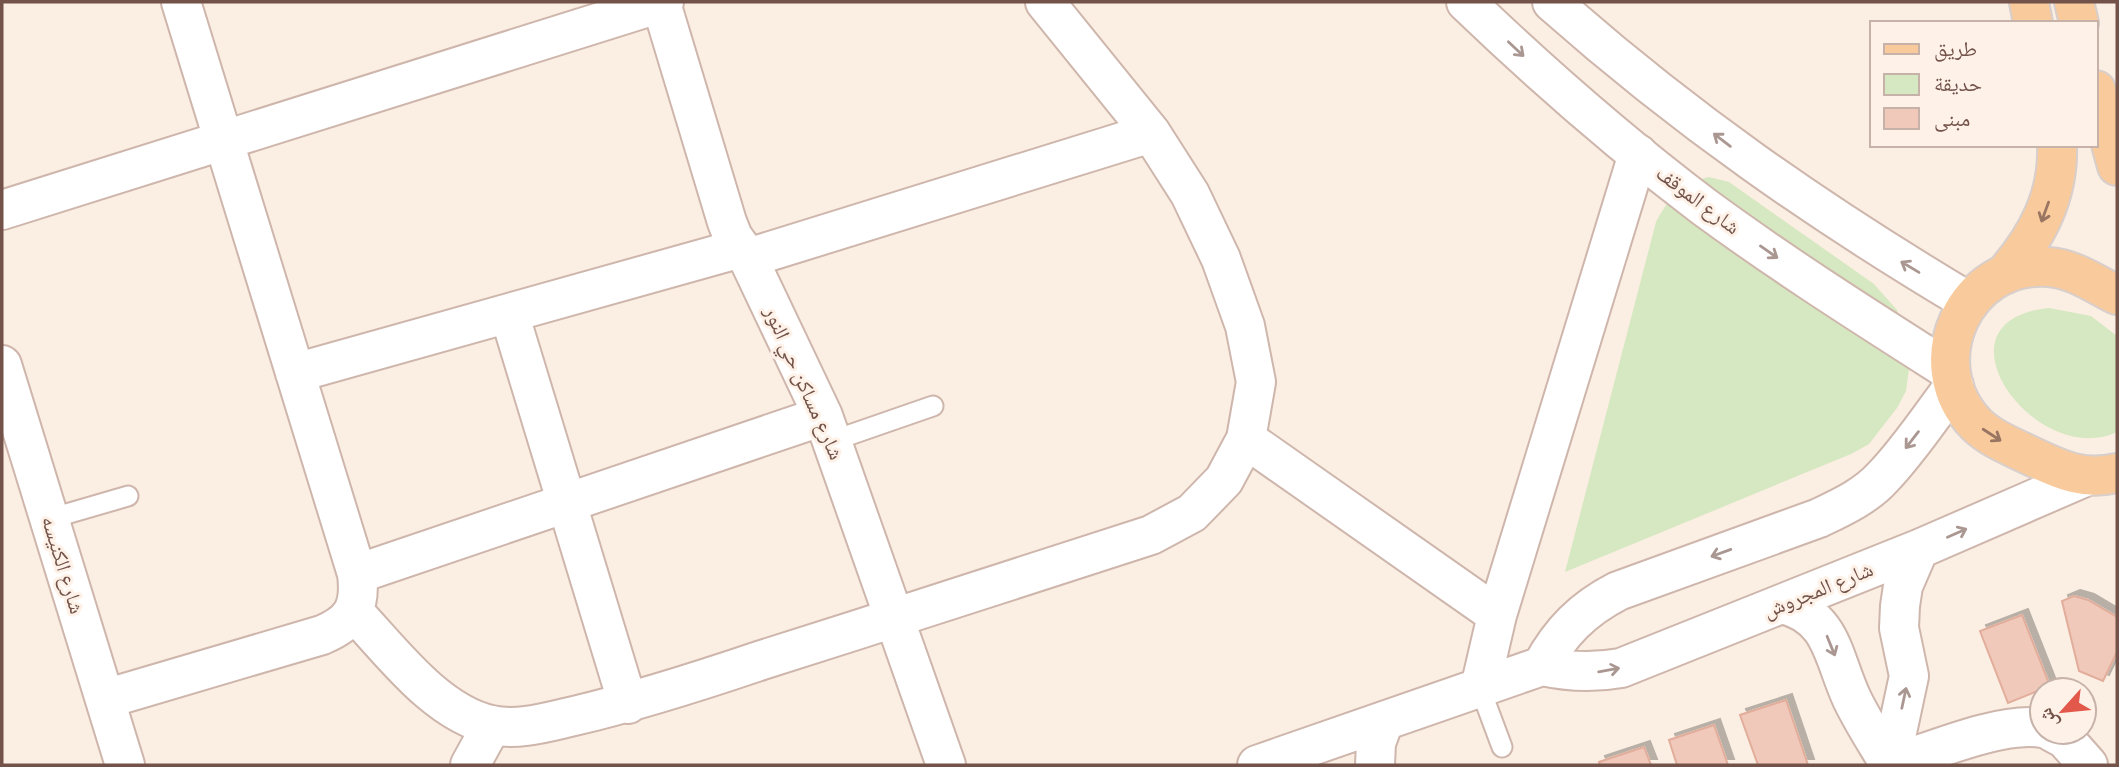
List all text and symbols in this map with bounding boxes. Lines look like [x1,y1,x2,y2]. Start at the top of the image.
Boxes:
legend [1870,21,2098,147]
text: طريق [1934,36,1977,62]
one-way arrow [1507,40,1524,57]
text: حديقة [1934,71,1982,95]
text: مبنى [1934,106,1970,132]
one-way arrow [1713,133,1731,148]
street label: شارع الموقف [1651,160,1745,240]
one-way arrow [2038,200,2051,222]
one-way arrow [1759,245,1778,259]
one-way arrow [1901,260,1921,274]
street label: شارع مساكن حي النور [755,301,850,465]
one-way arrow [1982,429,2002,443]
one-way arrow [1905,430,1920,449]
street label: شارع الكنيسه [36,513,90,617]
one-way arrow [1946,526,1968,539]
one-way arrow [1711,548,1733,560]
street label: شارع المجروش [1759,556,1877,624]
one-way arrow [1825,635,1838,657]
one-way arrow [1597,662,1620,676]
north arrow [2028,676,2098,746]
one-way arrow [1898,687,1911,710]
text: ش [2033,704,2063,733]

